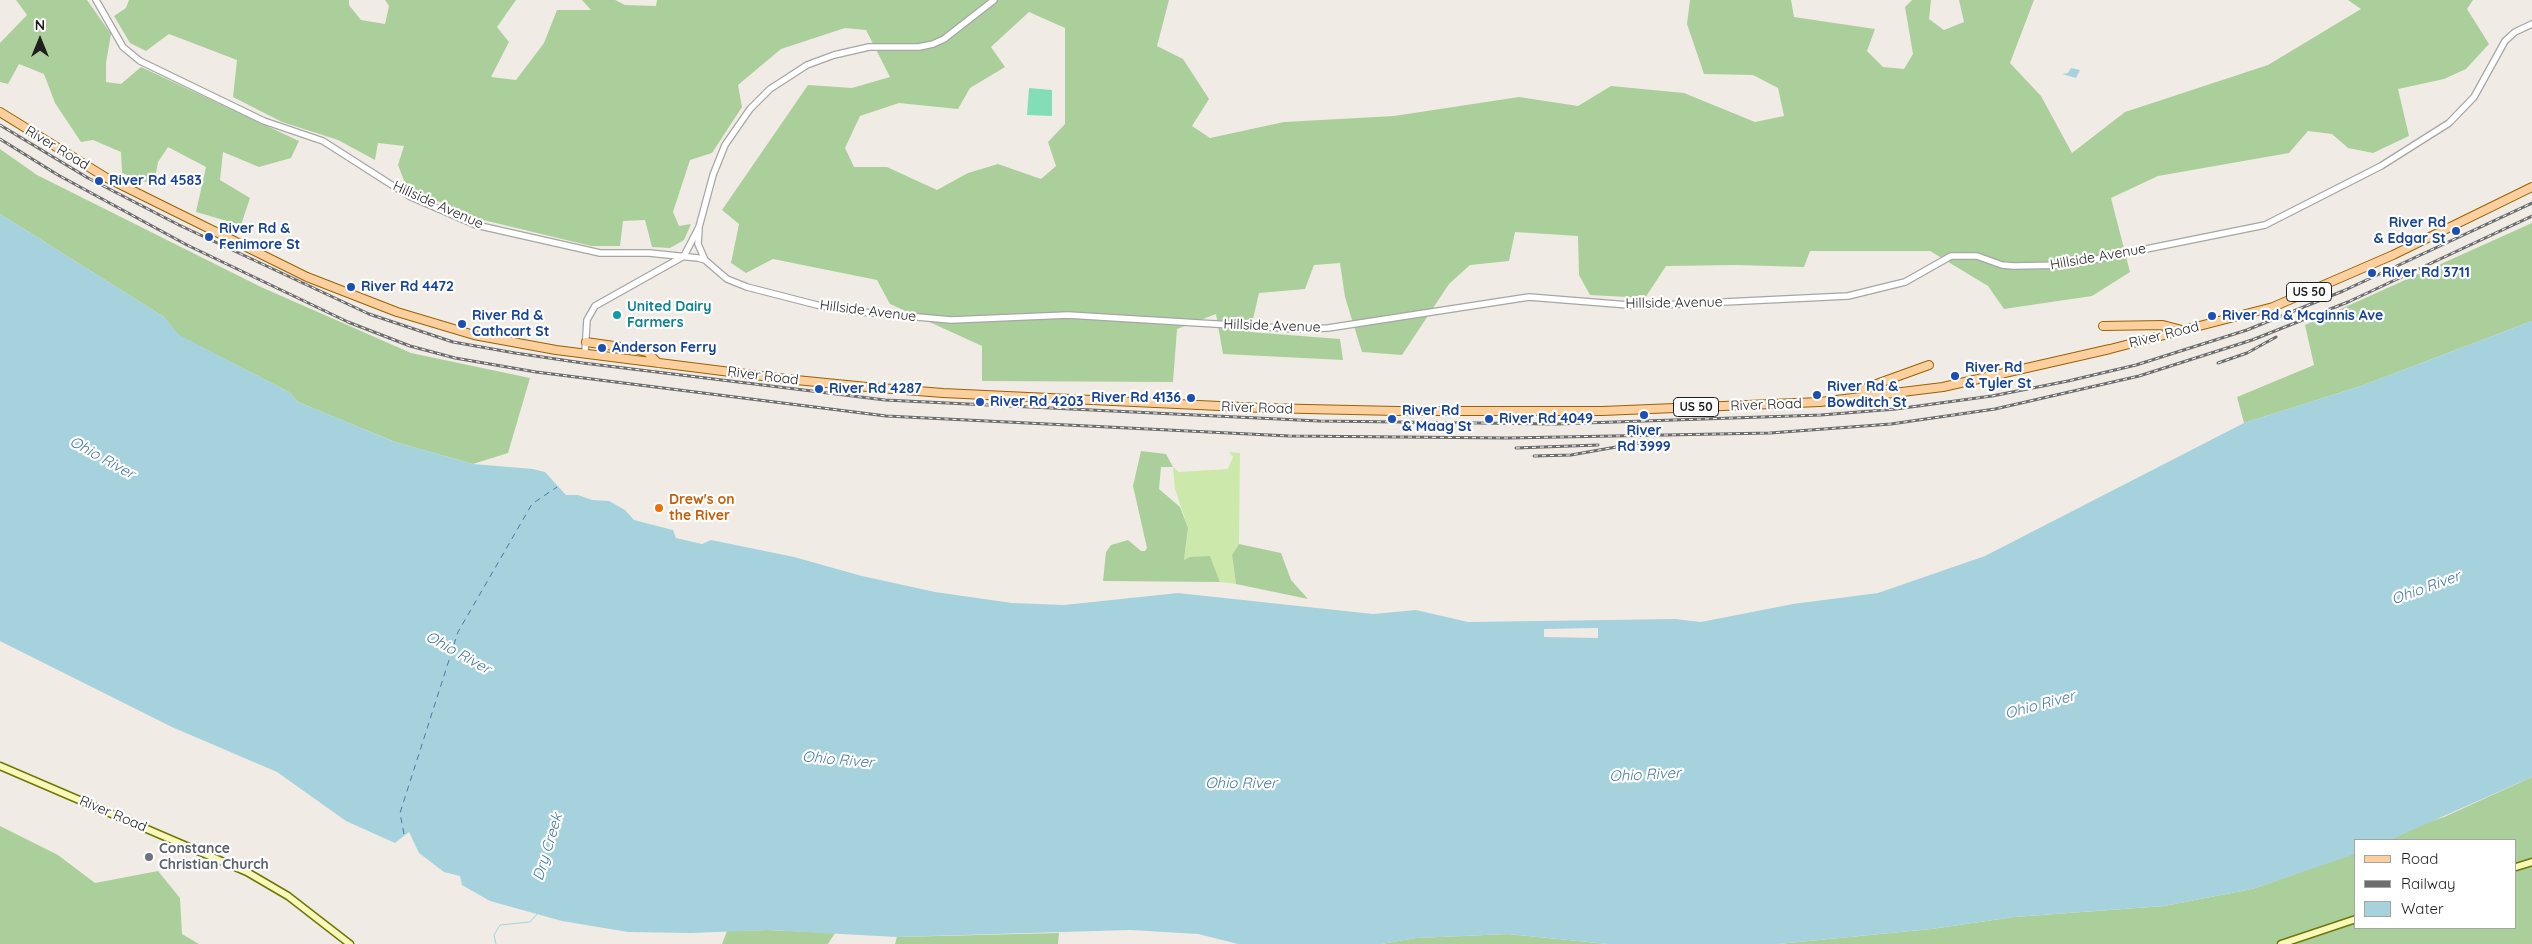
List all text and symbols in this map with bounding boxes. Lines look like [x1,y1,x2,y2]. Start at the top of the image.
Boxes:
north arrow [15,15,65,65]
text: N [35,16,45,34]
street label: River Road [22,122,92,174]
place label: River Rd 4583 [109,173,202,189]
marker: River Rd 4583 [93,175,105,187]
street label: Hillside Avenue [390,178,486,232]
place label: River Rd & Edgar St [2374,215,2446,248]
place label: River Rd & Fenimore St [219,221,300,253]
marker: River Rd & Edgar St [2450,225,2462,237]
marker: River Rd & Fenimore St [203,231,215,243]
street label: Hillside Avenue [2049,240,2147,274]
place label: River Rd 3711 [2382,265,2470,281]
marker: River Rd 3711 [2366,267,2378,279]
place label: River Rd 4472 [361,279,454,295]
marker: River Rd 4472 [345,281,357,293]
road number: US 50 [2286,282,2332,302]
street label: Hillside Avenue [1625,294,1723,312]
street label: Hillside Avenue [819,297,917,325]
place label: United Dairy Farmers [627,299,712,332]
place label: River Rd & Cathcart St [472,308,549,341]
place label: River Rd & Mcginnis Ave [2222,308,2383,324]
marker: United Dairy Farmers [611,309,623,321]
marker: River Rd & Mcginnis Ave [2206,310,2218,322]
street label: Hillside Avenue [1223,316,1321,336]
marker: River Rd & Cathcart St [456,318,468,330]
street label: River Road [2127,318,2201,352]
place label: Anderson Ferry [612,340,716,356]
marker: Anderson Ferry [596,342,608,354]
place label: River Rd & Tyler St [1965,360,2032,392]
street label: River Road [726,363,800,389]
marker: River Rd & Tyler St [1949,370,1961,382]
place label: River Rd & Bowditch St [1827,379,1907,412]
place label: River Rd 4287 [829,381,922,397]
marker: River Rd 4287 [813,383,825,395]
marker: River Rd & Bowditch St [1811,389,1823,401]
place label: River Rd 4136 [1091,390,1181,406]
marker: River Rd 4136 [1185,392,1197,404]
place label: River Rd 4203 [990,394,1084,410]
street label: River Road [1730,395,1802,415]
marker: River Rd 4203 [974,396,986,408]
street label: River Road [1221,398,1293,418]
road number: US 50 [1674,398,1718,417]
place label: River Rd & Maag St [1402,403,1472,436]
marker: River Rd 3999 [1638,409,1650,421]
place label: River Rd 4049 [1499,411,1593,427]
marker: River Rd & Maag St [1386,413,1398,425]
marker: River Rd 4049 [1483,413,1495,425]
place label: River Rd 3999 [1617,423,1671,456]
water label: Ohio River [66,433,138,483]
place label: Drew's on the River [669,492,735,524]
marker: Drew's on the River [653,502,665,514]
water label: Ohio River [2389,567,2463,609]
water label: Ohio River [422,628,494,678]
water label: Ohio River [2003,687,2077,723]
water label: Ohio River [801,748,875,772]
water label: Ohio River [1609,764,1681,786]
water label: Ohio River [1205,774,1277,792]
street label: River Road [77,792,149,836]
water label: Dry Creek [529,811,567,883]
legend [2354,839,2517,929]
place label: Constance Christian Church [159,841,269,874]
text: Road [2401,849,2438,868]
marker: Constance Christian Church [143,851,155,863]
text: Railway [2401,874,2456,893]
text: Water [2401,899,2444,918]

